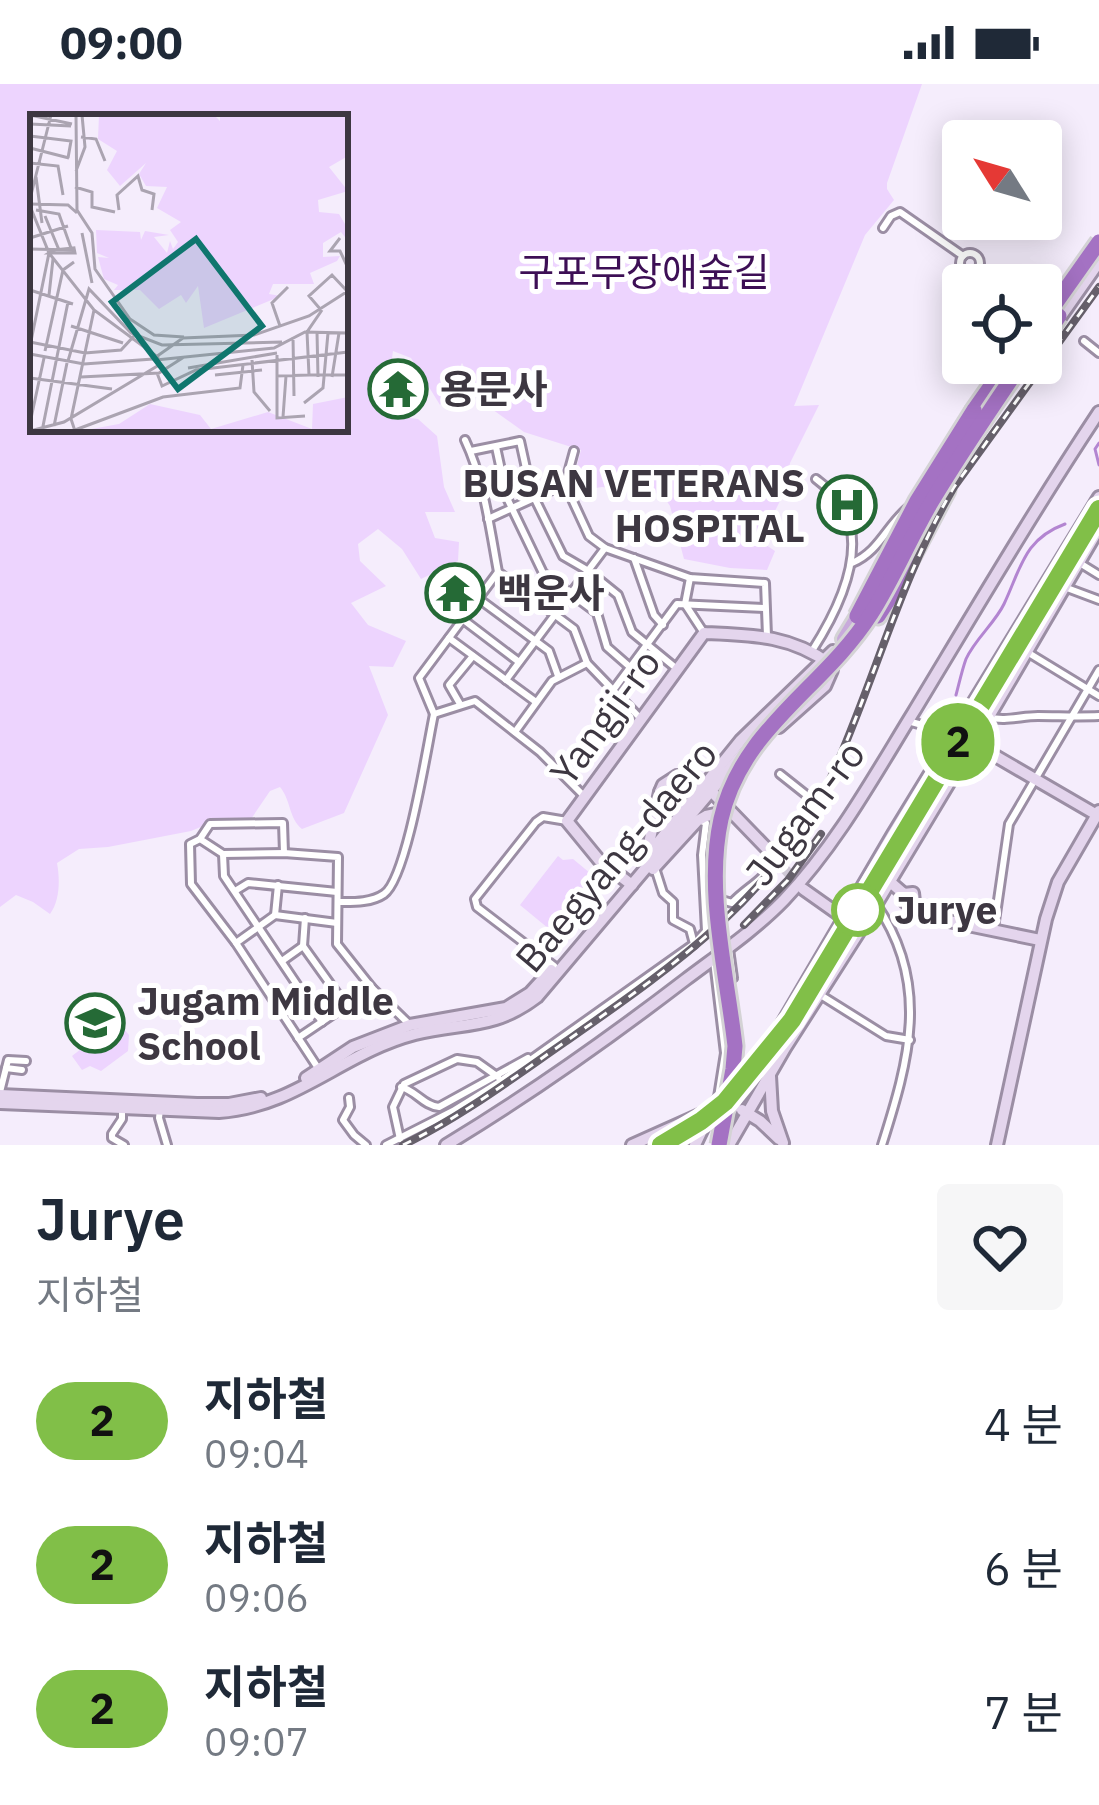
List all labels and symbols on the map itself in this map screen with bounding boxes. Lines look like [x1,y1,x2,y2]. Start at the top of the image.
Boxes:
inset map [30,114,348,432]
north arrow [942,120,1062,240]
park label: 구포무장애숲길 [518,246,770,297]
temple icon: 용문사 [367,358,429,420]
place label: 용문사 [440,363,548,414]
place label: BUSAN VETERANS HOSPITAL [462,457,805,553]
hospital icon: BUSAN VETERANS HOSPITAL [816,474,878,536]
temple icon: 백운사 [424,562,486,624]
place label: 백운사 [497,567,605,618]
street label: Yangji-ro [538,639,671,795]
line badge: 2 [919,703,997,781]
street label: Baegyang-daero [504,729,728,982]
street label: Jugam-ro [733,730,876,895]
place label: Jurye [894,884,998,935]
marker: Jurye [833,885,883,935]
place label: Jugam Middle School [137,975,394,1071]
school or university icon: Jugam Middle School [64,992,126,1054]

